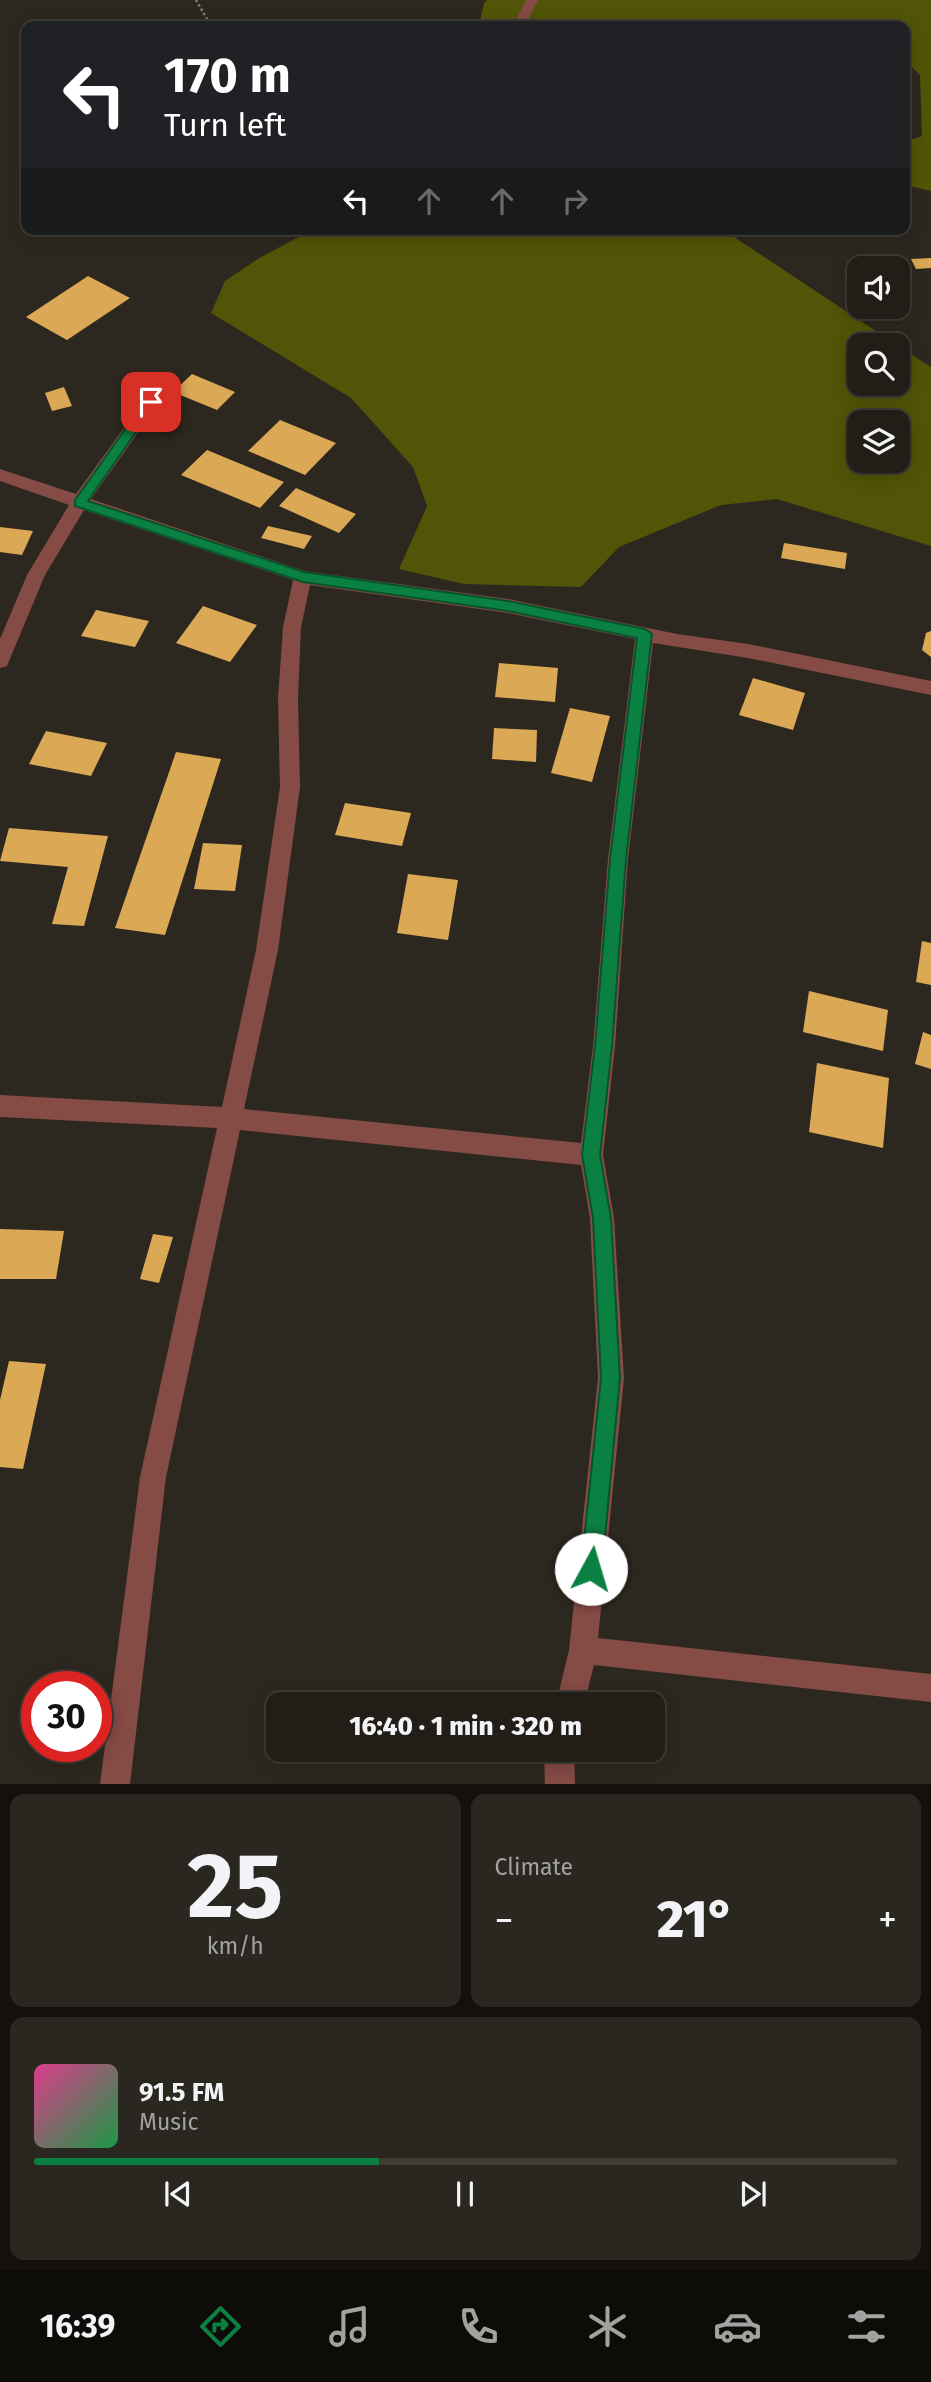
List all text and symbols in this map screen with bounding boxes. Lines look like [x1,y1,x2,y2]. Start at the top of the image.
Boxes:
text: 170 m [164,46,291,105]
icon: left [49,49,140,140]
text: Turn left [164,106,286,144]
icon: left [337,182,375,220]
icon: ahead [410,182,448,220]
icon: ahead [483,182,521,220]
icon: right [556,182,594,220]
map controls [847,256,910,473]
button: sound [847,256,910,319]
button: search [847,333,910,396]
pin [121,372,181,432]
icon: arrive [132,383,170,421]
button: layers [847,410,910,473]
position arrow [554,1532,628,1606]
speed limit sign: 30 [21,1671,112,1762]
text: 16:40 · 1 min · 320 m [349,1711,582,1742]
text: 25 [187,1832,283,1941]
text: Climate [495,1853,573,1881]
text: 21° [657,1888,735,1951]
text: − [495,1897,514,1943]
text: + [878,1897,897,1943]
text: km/h [207,1932,264,1960]
text: 91.5 FM [139,2077,224,2108]
text: Music [139,2108,199,2136]
icon: previous [159,2175,197,2213]
icon: pause [446,2175,484,2213]
icon: next [734,2175,772,2213]
icon: directions [196,2302,245,2351]
icon: music [325,2302,374,2351]
icon: phone [454,2302,503,2351]
icon: climate [583,2302,632,2351]
icon: car [713,2302,762,2351]
icon: filters [842,2302,891,2351]
text: 16:39 [40,2307,115,2345]

